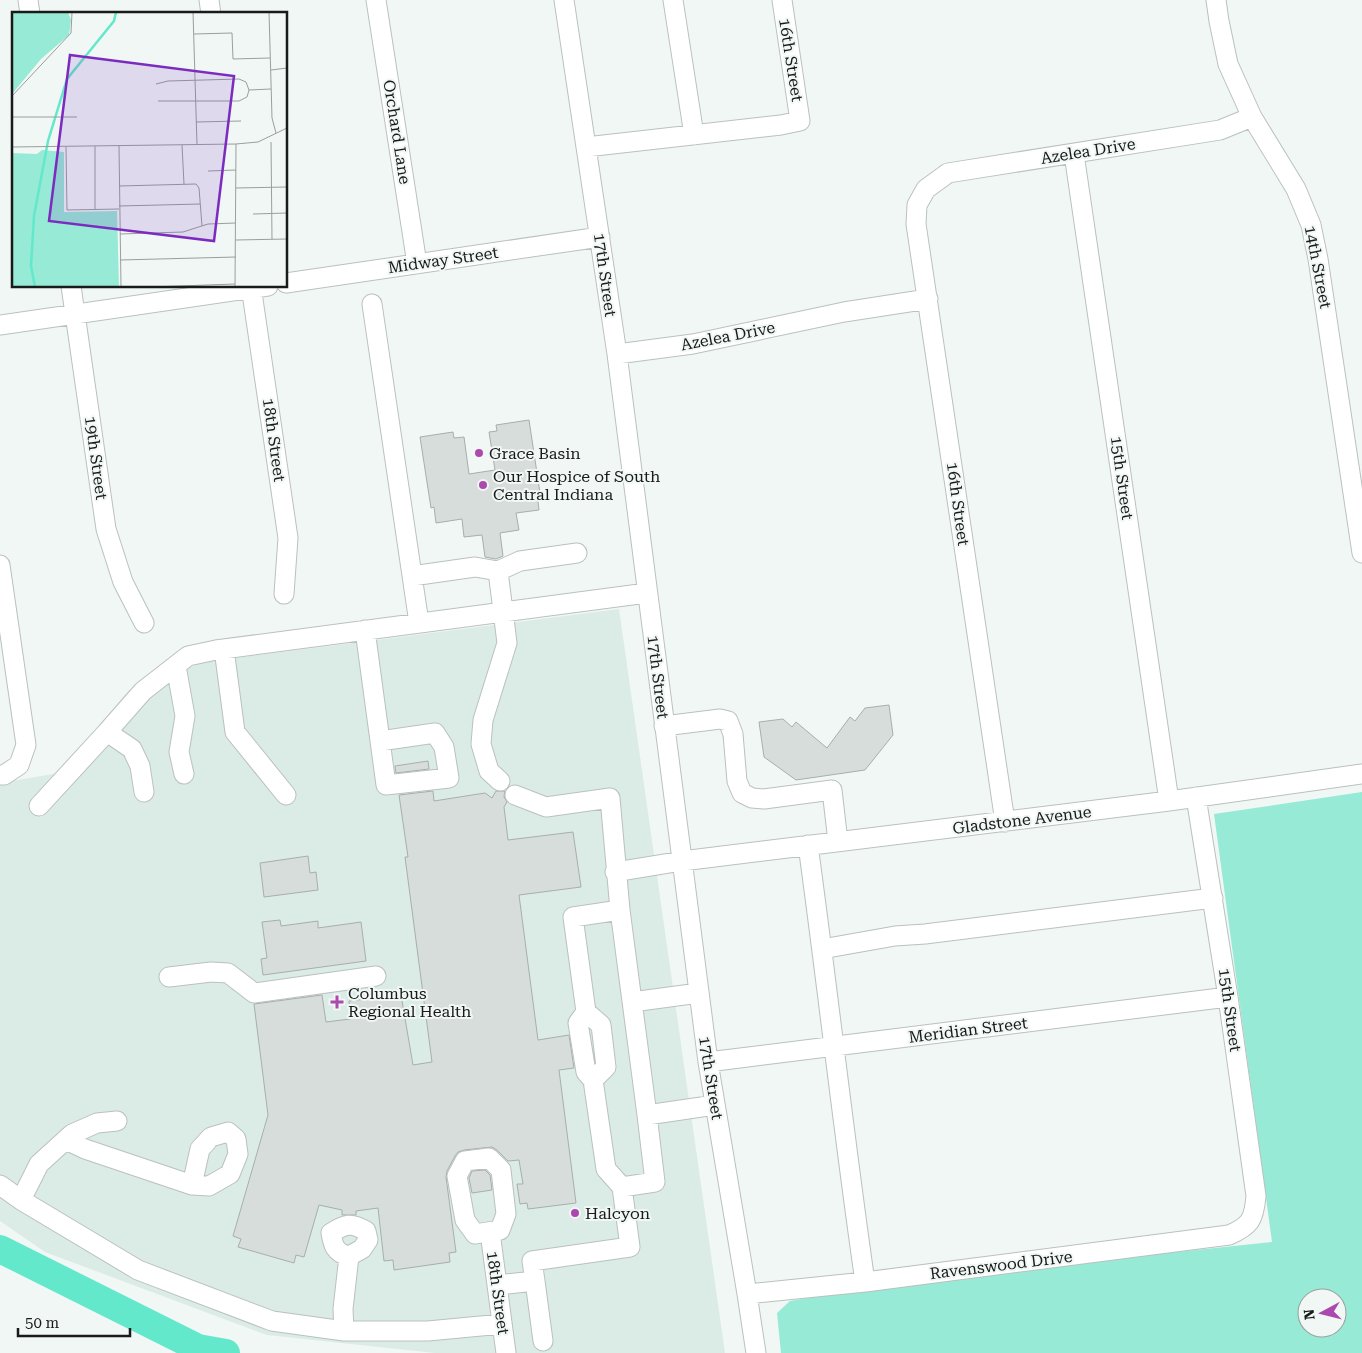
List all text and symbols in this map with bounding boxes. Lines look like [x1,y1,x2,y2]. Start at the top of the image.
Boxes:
inset map [12,12,288,288]
street label: 16th Street [775,17,807,103]
street label: Orchard Lane [379,78,415,186]
street label: Azelea Drive [1039,134,1137,168]
street label: 14th Street [1301,224,1335,310]
street label: 17th Street [590,232,620,318]
street label: Midway Street [387,243,499,277]
street label: Azelea Drive [679,318,777,354]
street label: 18th Street [259,397,289,483]
street label: 19th Street [81,415,111,501]
street label: 15th Street [1107,435,1137,521]
place label: Grace Basin [489,444,581,463]
marker: Grace Basin [473,447,485,459]
street label: 16th Street [943,461,973,547]
place label: Our Hospice of South Central Indiana [493,467,660,504]
marker: Our Hospice of South Central Indiana [477,479,489,491]
street label: 17th Street [643,634,673,720]
street label: Gladstone Avenue [951,802,1093,838]
street label: 15th Street [1215,967,1245,1053]
place label: Columbus Regional Health [348,984,471,1021]
marker: Columbus Regional Health [330,995,344,1009]
street label: Meridian Street [907,1013,1029,1047]
street label: 17th Street [695,1035,727,1121]
place label: Halcyon [585,1204,650,1223]
marker: Halcyon [569,1207,581,1219]
street label: Ravenswood Drive [929,1247,1074,1283]
street label: 18th Street [483,1250,513,1336]
north arrow [1297,1288,1347,1338]
scale bar [18,1306,130,1338]
text: N [1300,1308,1318,1321]
text: 50 m [25,1314,60,1332]

